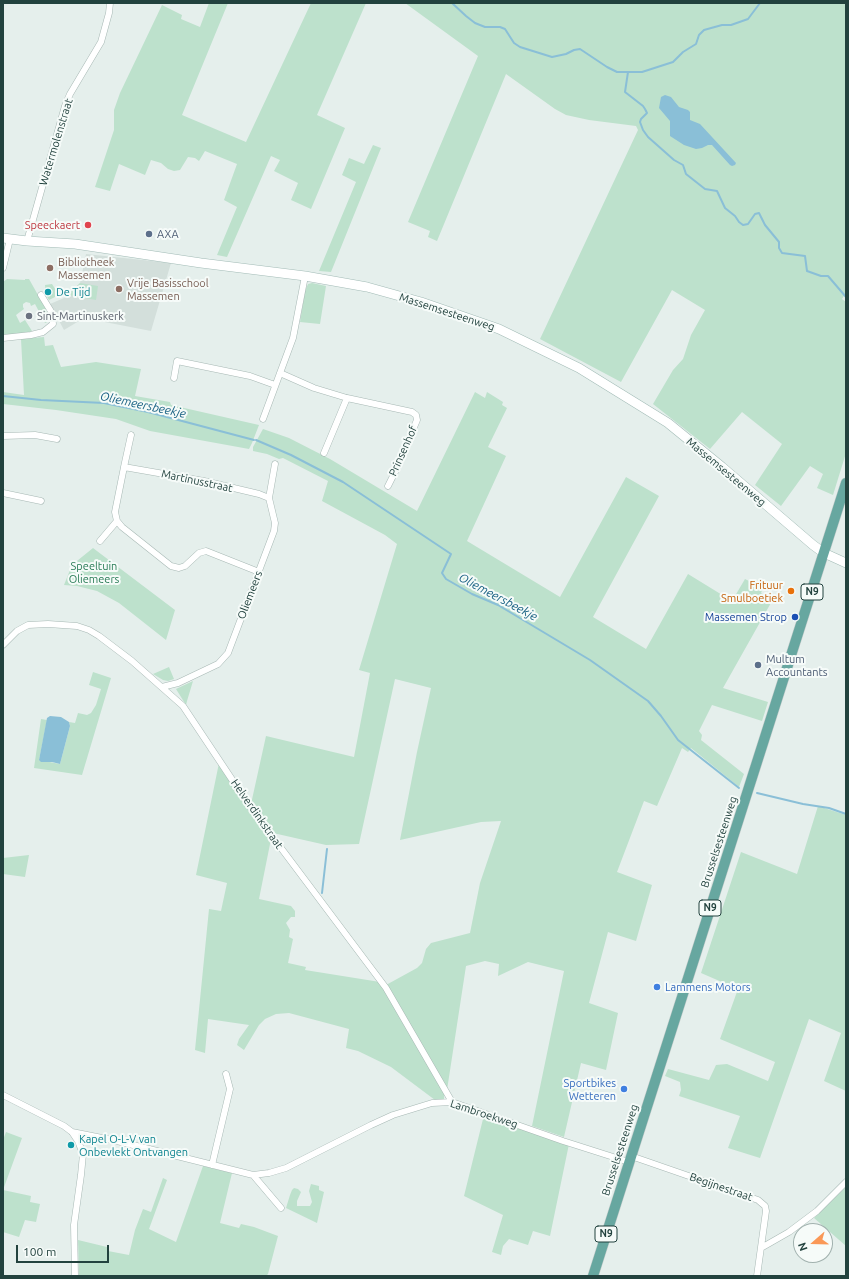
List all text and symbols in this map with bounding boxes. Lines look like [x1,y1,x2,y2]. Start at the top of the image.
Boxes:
street label: Watermolenstraat [37,97,75,187]
place label: Speeckaert [25,218,80,232]
marker: Speeckaert [83,220,93,230]
place label: AXA [157,227,179,241]
marker: AXA [144,229,154,239]
place label: Bibliotheek Massemen [58,255,114,281]
marker: Bibliotheek Massemen [45,263,55,273]
place label: Vrije Basisschool Massemen [127,276,209,302]
marker: Vrije Basisschool Massemen [114,284,124,294]
place label: De Tijd [56,285,90,299]
marker: De Tijd [43,287,53,297]
street label: Massemsesteenweg [398,290,496,334]
place label: Sint-Martinuskerk [37,309,124,323]
marker: Sint-Martinuskerk [24,311,34,321]
water label: Oliemeersbeekje [99,389,187,421]
street label: Prinsenhof [386,424,420,478]
street label: Massemsesteenweg [684,435,768,509]
street label: Martinusstraat [160,467,234,495]
park label: Speeltuin Oliemeers [69,559,119,585]
street label: Oliemeers [235,569,265,621]
water label: Oliemeersbeekje [456,570,540,624]
place label: Frituur Smulboetiek [721,578,783,604]
road number: N9 [801,584,823,600]
marker: Frituur Smulboetiek [786,586,796,596]
place label: Massemen Strop [705,610,787,624]
marker: Massemen Strop [790,612,800,622]
place label: Multum Accountants [766,652,828,678]
marker: Multum Accountants [753,660,763,670]
street label: Helverdinkstraat [228,777,286,851]
street label: Brusselsesteenweg [698,795,740,889]
road number: N9 [699,900,721,916]
place label: Lammens Motors [665,980,751,994]
marker: Lammens Motors [652,982,662,992]
place label: Sportbikes Wetteren [564,1076,616,1102]
marker: Sportbikes Wetteren [619,1084,629,1094]
street label: Lambroekweg [449,1097,519,1131]
street label: Brusselsesteenweg [599,1103,641,1197]
place label: Kapel O-L-V van Onbevlekt Ontvangen [79,1132,188,1158]
marker: Kapel O-L-V van Onbevlekt Ontvangen [66,1140,76,1150]
street label: Begijnestraat [688,1170,754,1204]
north arrow [793,1223,833,1263]
road number: N9 [595,1226,617,1242]
scale bar [18,1237,111,1263]
text: N [796,1241,810,1253]
text: 100 m [23,1245,56,1258]

